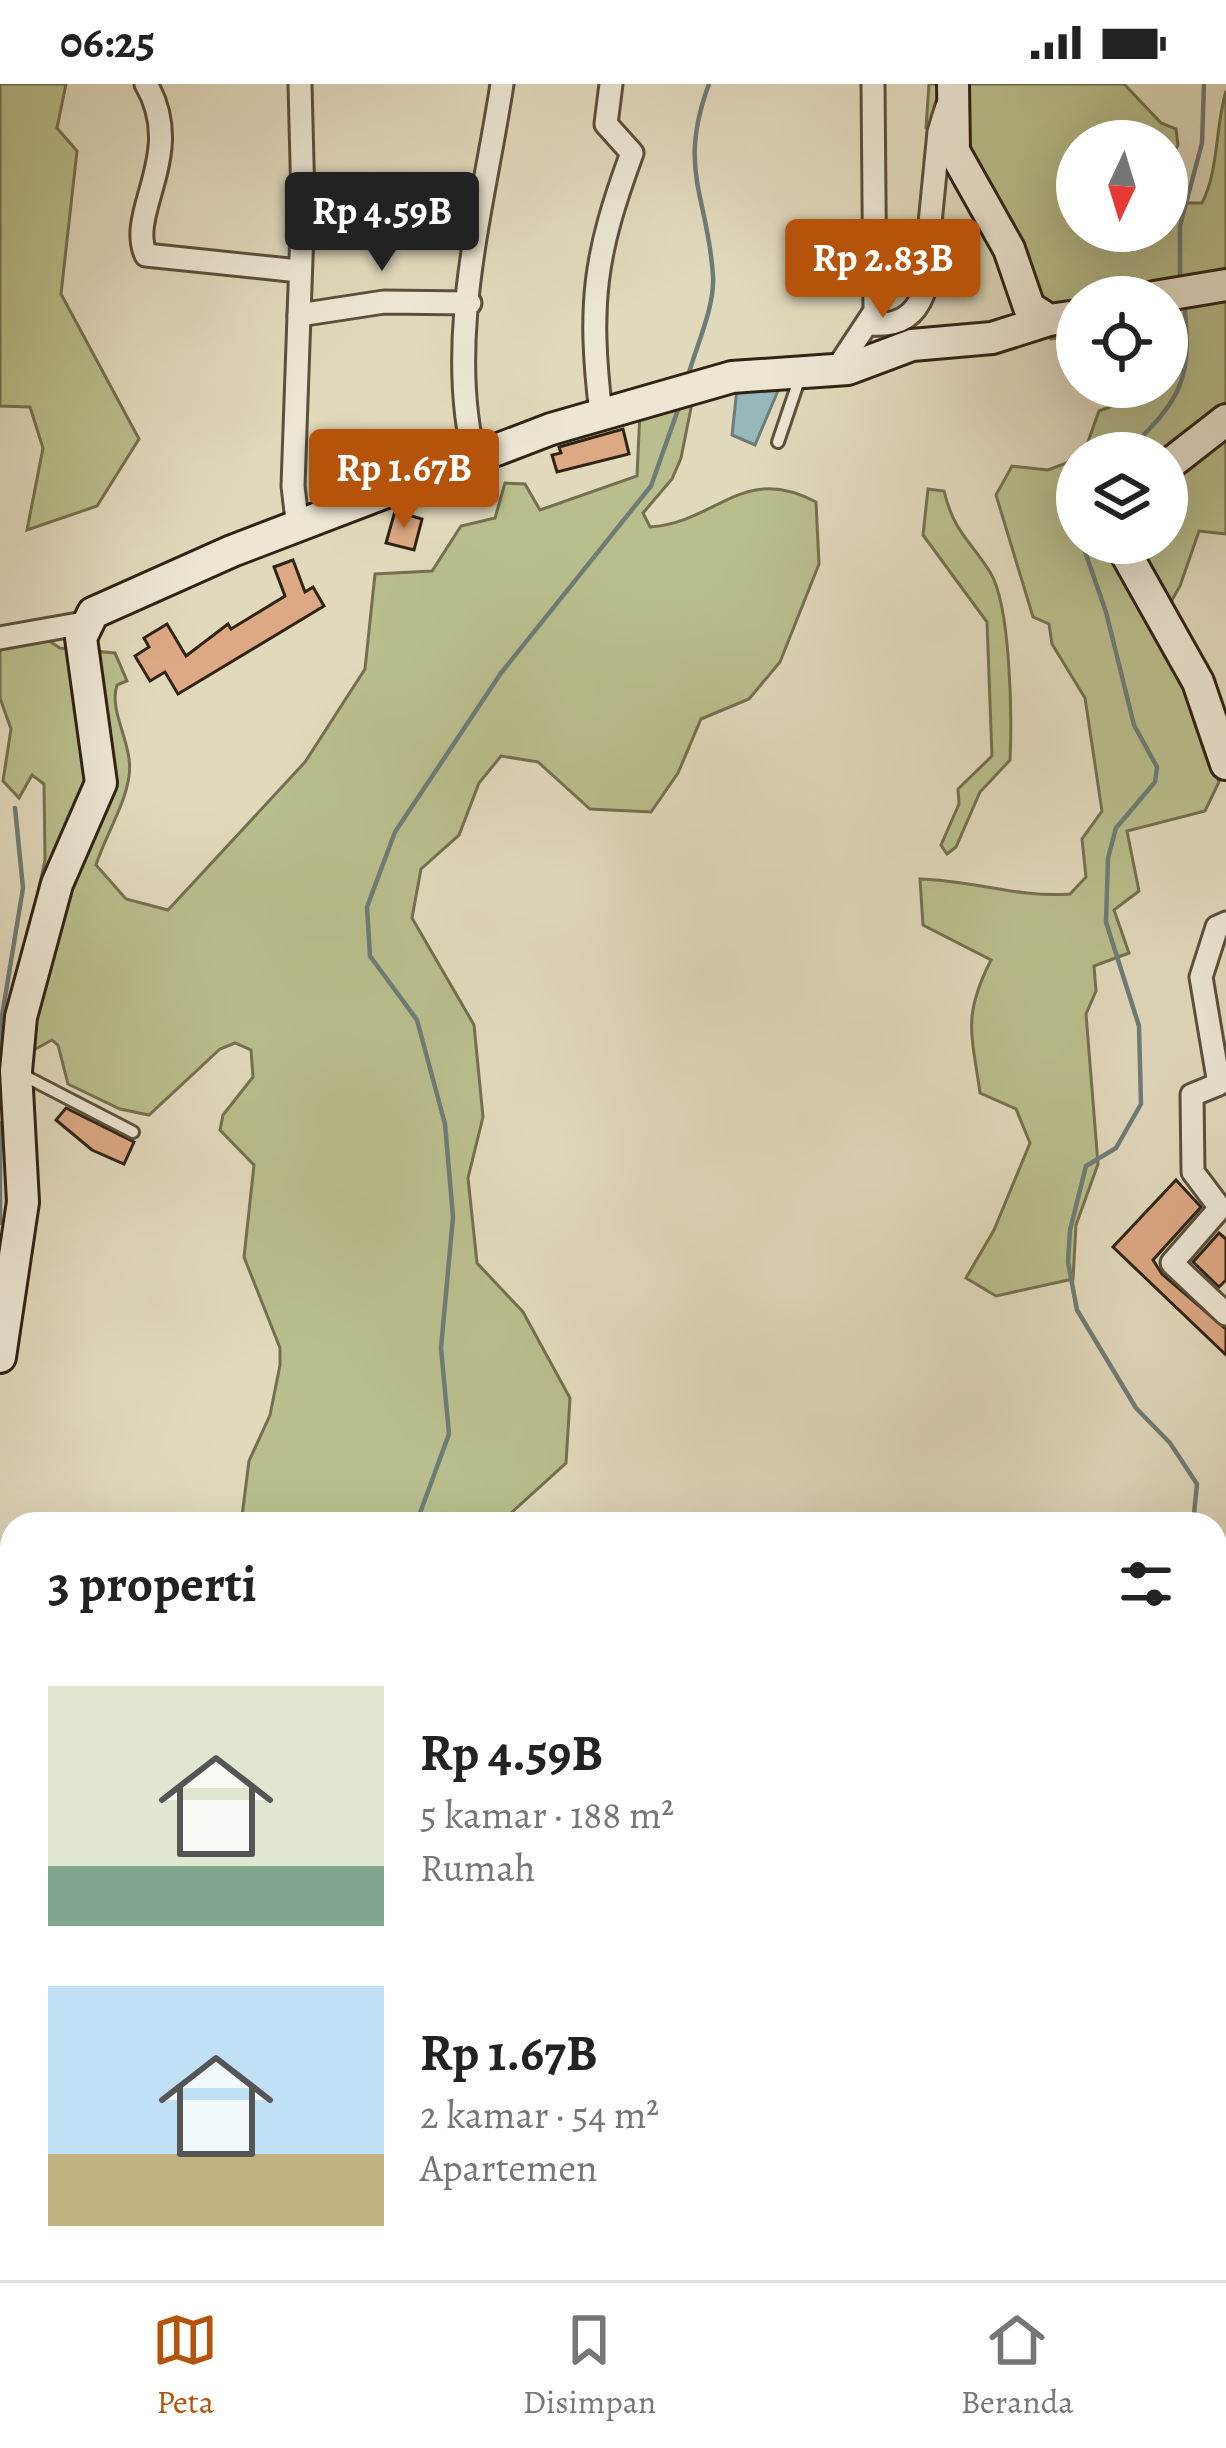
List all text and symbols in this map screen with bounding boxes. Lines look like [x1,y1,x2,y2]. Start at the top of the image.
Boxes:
text: 06:25 [60,11,155,73]
north arrow [1056,120,1188,252]
map controls [1056,120,1188,564]
pin: Rp 4.59B [258,172,506,274]
text: Rp 4.59B [312,184,452,237]
pin: Rp 2.83B [759,219,1007,321]
text: Rp 2.83B [812,231,954,284]
button: locate [1056,276,1188,408]
pin: Rp 1.67B [280,429,528,531]
button: layers [1056,432,1188,564]
text: Rp 1.67B [336,441,472,494]
text: 3 properti [48,1549,257,1619]
icon: filters [1113,1551,1179,1617]
text: Rp 4.59B [420,1718,603,1788]
icon: home [144,1734,288,1878]
text: 5 kamar · 188 m² [420,1788,674,1841]
text: Rumah [420,1841,535,1894]
text: Rp 1.67B [420,2018,598,2088]
icon: home [144,2034,288,2178]
text: 2 kamar · 54 m² [420,2088,659,2141]
text: Apartemen [420,2141,597,2194]
tab: Peta [152,2307,218,2424]
tab: Disimpan [523,2307,656,2424]
tab: Beranda [961,2307,1074,2424]

